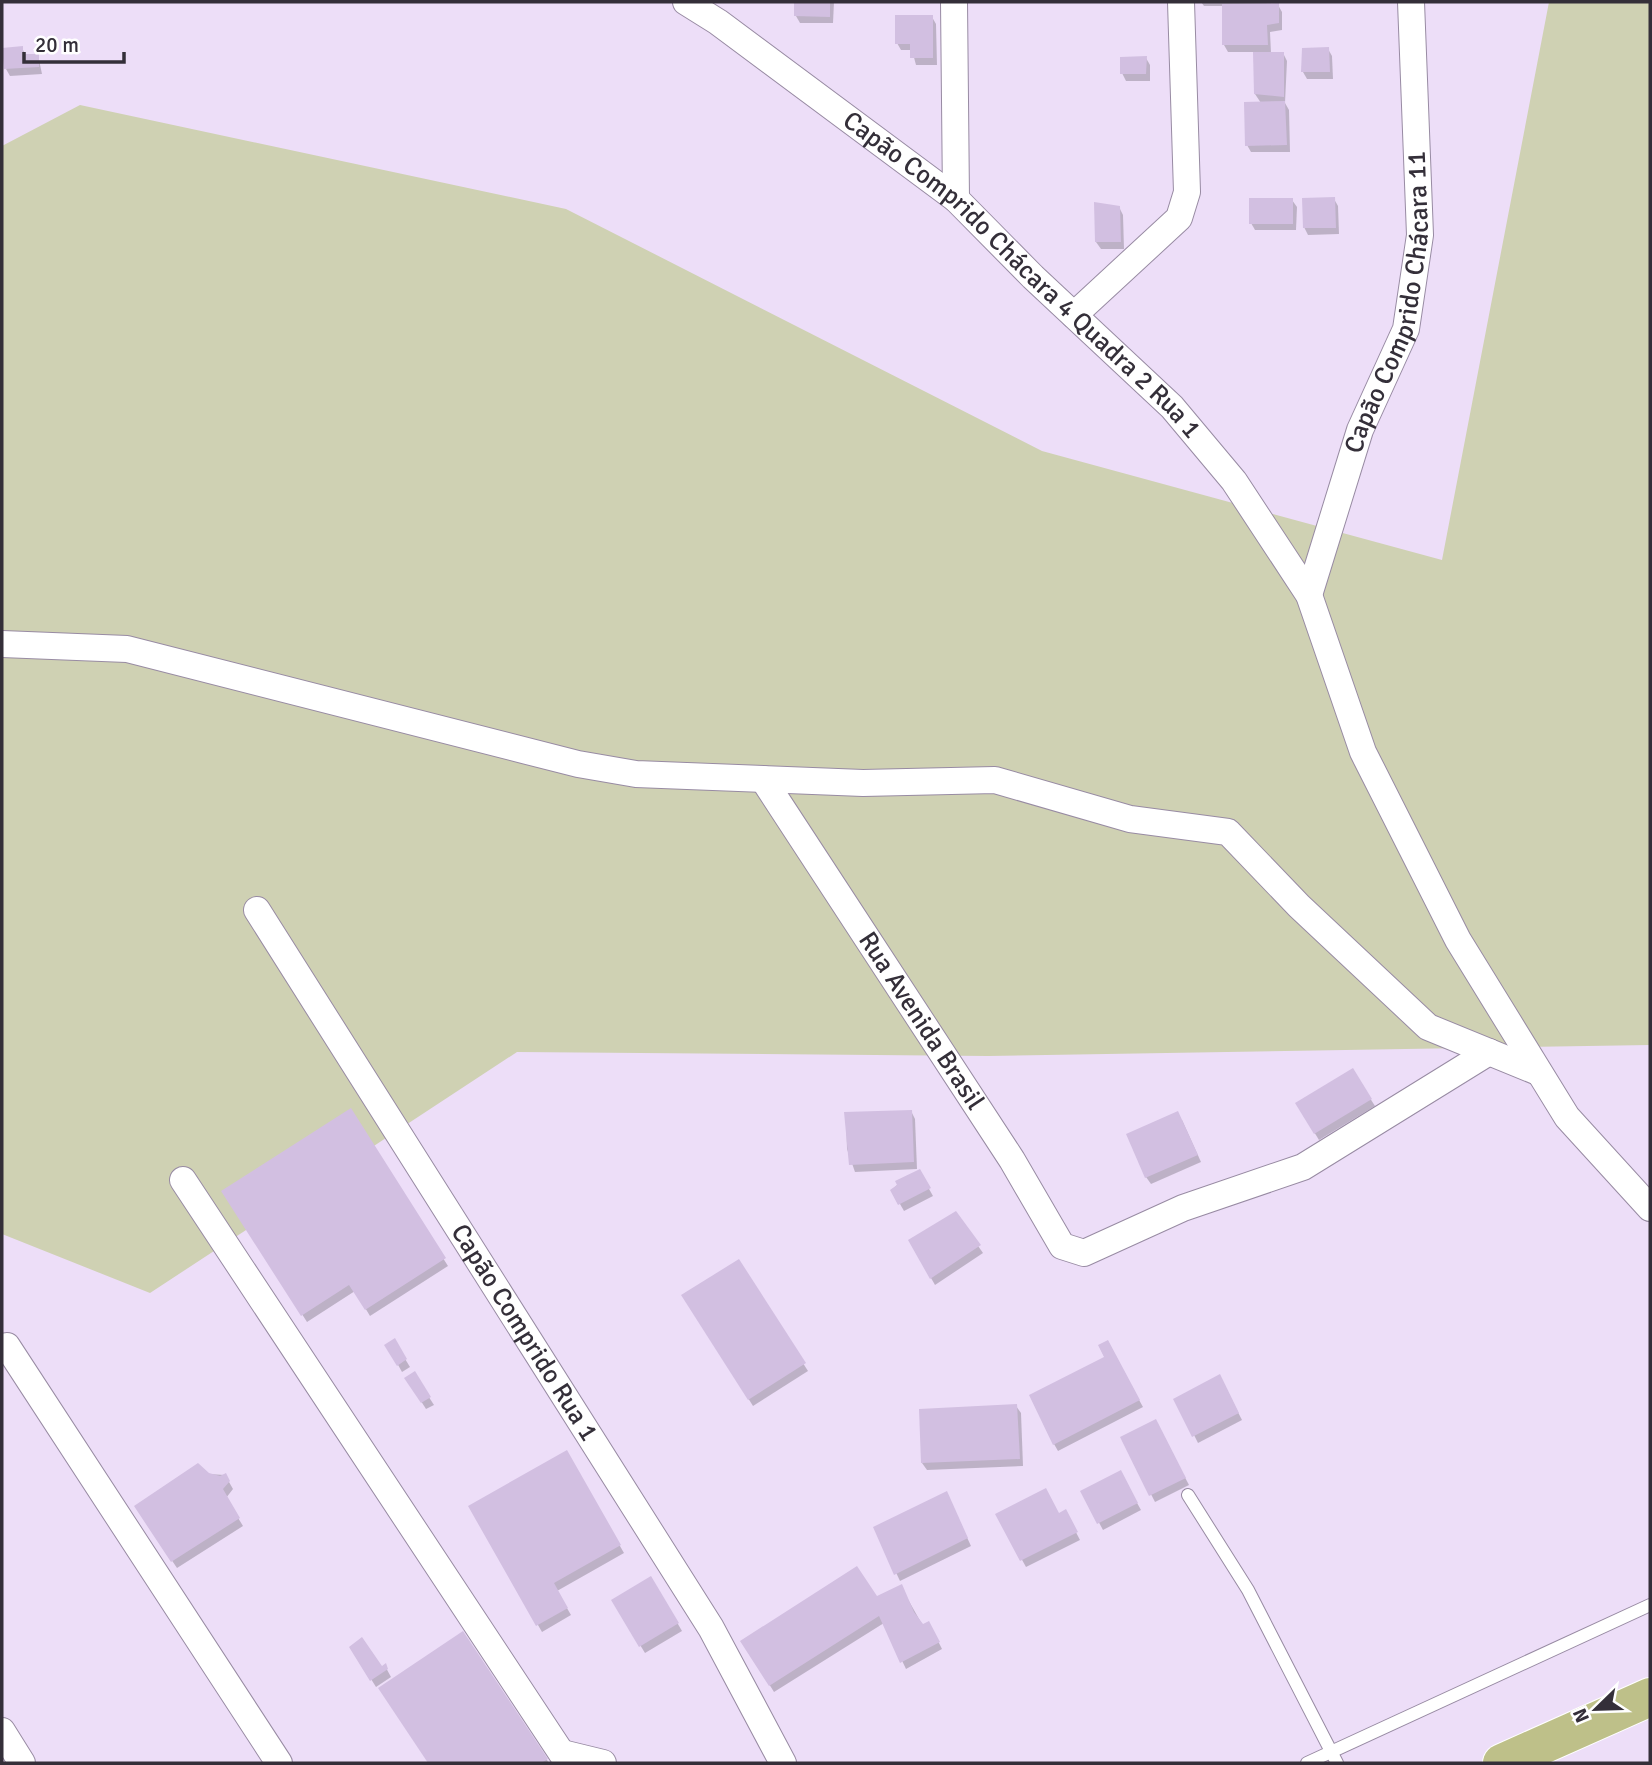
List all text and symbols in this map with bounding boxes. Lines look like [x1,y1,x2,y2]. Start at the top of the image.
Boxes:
scale bar [24,21,124,65]
text: 20 m [35,32,79,58]
street label: Capão Comprido Chácara 4 Quadra 2 Rua 1 [836,104,1208,445]
street label: Capão Comprido Chácara 11 [1338,150,1436,457]
street label: Rua Avenida Brasil [851,926,991,1116]
street label: Capão Comprido Rua 1 [444,1218,605,1447]
north arrow [1561,1674,1631,1744]
text: N [1568,1704,1595,1726]

